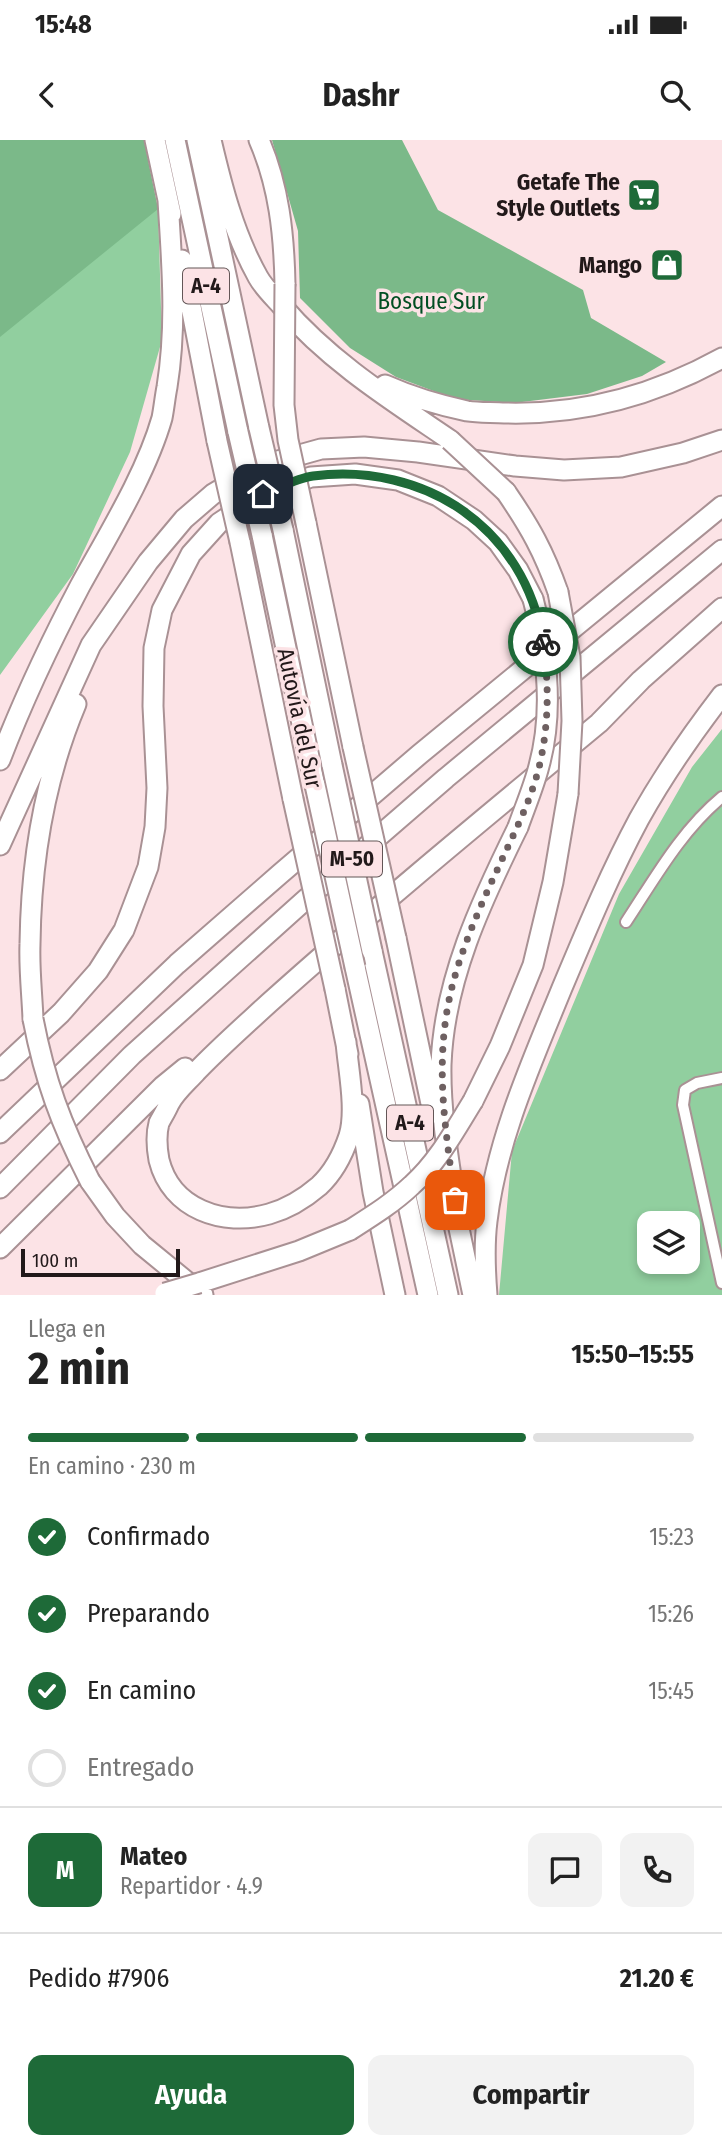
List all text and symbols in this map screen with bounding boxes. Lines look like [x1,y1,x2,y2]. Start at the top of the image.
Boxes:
text: 15:48 [35,9,92,40]
icon: back [28,76,66,114]
text: Dashr [323,76,399,114]
icon: search [656,76,694,114]
place label: Getafe The Style Outlets [496,168,620,222]
supermarket icon: Getafe The Style Outlets [625,176,663,214]
shop icon: Mango [648,246,686,284]
place label: Mango [579,251,642,279]
road number: A-4 [183,268,229,304]
park label: Bosque Sur [377,287,485,315]
pin [233,464,293,524]
icon: home [244,475,282,513]
courier [508,607,578,677]
icon: bike [524,623,562,661]
street label: Autovía del Sur [271,645,329,791]
road number: M-50 [322,842,382,876]
road number: A-4 [387,1105,433,1140]
pin [425,1170,485,1230]
icon: bag [436,1181,474,1219]
map controls [637,1211,700,1274]
button: layers [637,1211,700,1274]
scale bar [21,1246,180,1278]
text: 100 m [32,1249,78,1272]
text: Llega en [28,1315,106,1343]
text: 15:50–15:55 [571,1339,694,1370]
text: 2 min [28,1341,130,1396]
text: En camino · 230 m [28,1452,196,1480]
icon: check [28,1518,66,1556]
text: Confirmado [87,1521,210,1552]
text: 15:23 [649,1523,694,1551]
icon: check [28,1595,66,1633]
text: Preparando [87,1598,210,1629]
text: 15:26 [648,1600,694,1628]
icon: check [28,1672,66,1710]
text: En camino [87,1675,196,1706]
text: 15:45 [648,1677,694,1705]
text: Entregado [87,1752,194,1783]
button: chat [528,1833,602,1907]
button: phone [620,1833,694,1907]
text: Mateo [120,1841,187,1872]
text: M [56,1855,74,1886]
text: Repartidor · 4.9 [120,1872,263,1900]
text: Pedido #7906 [28,1963,169,1994]
text: 21.20 € [620,1963,694,1994]
button: Ayuda [28,2055,354,2135]
button: Compartir [368,2055,694,2135]

